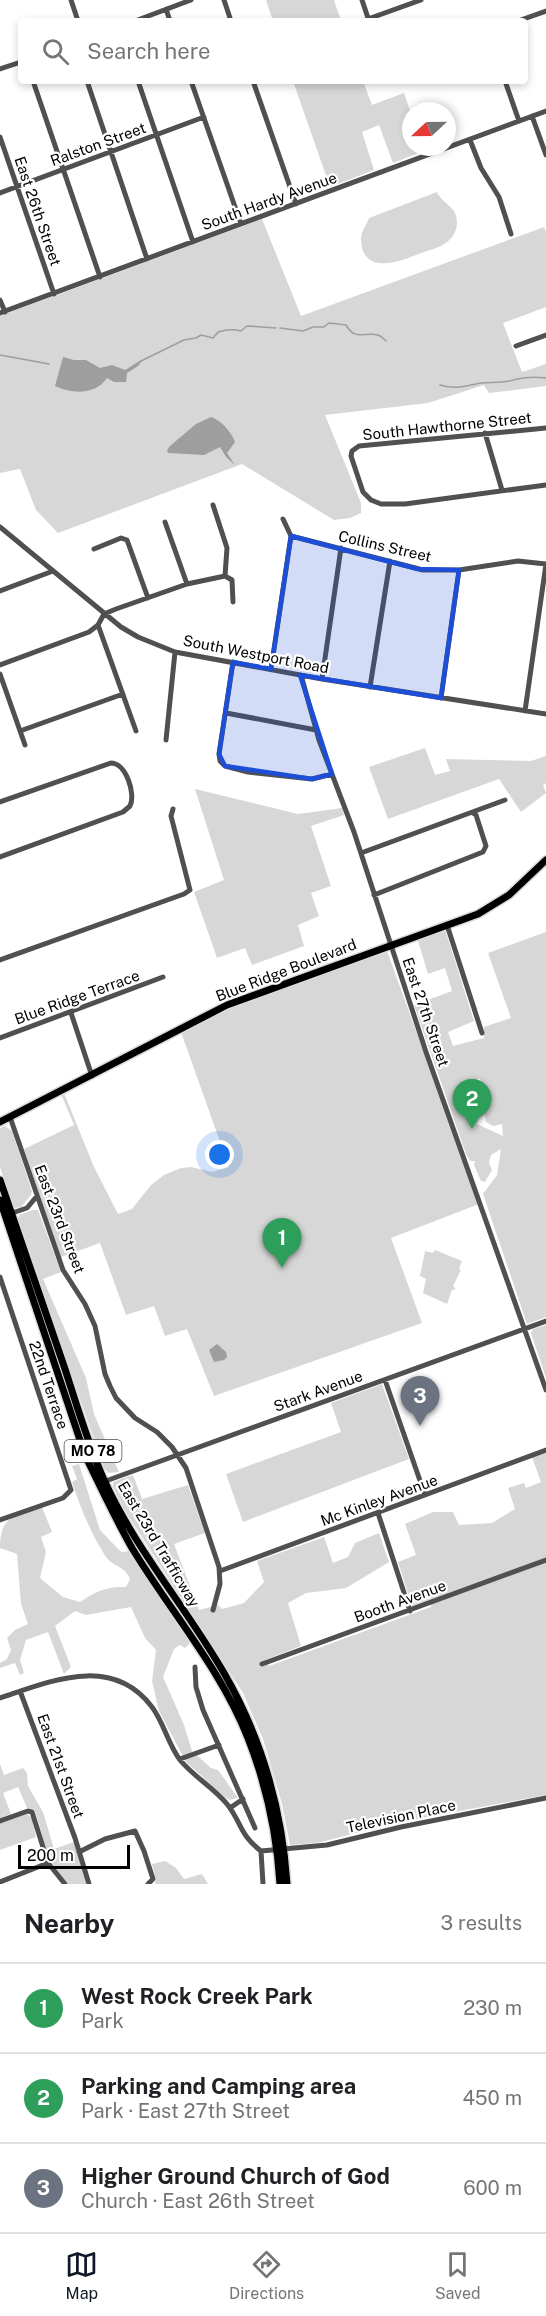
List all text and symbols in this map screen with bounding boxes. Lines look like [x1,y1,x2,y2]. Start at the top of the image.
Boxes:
search box [18,18,528,84]
icon: search [39,35,72,68]
text: Search here [87,38,211,64]
north arrow [402,102,456,156]
street label: Ralston Street [48,119,148,169]
street label: East 26th Street [11,154,65,268]
street label: South Hardy Avenue [199,169,339,233]
street label: South Hawthorne Street [362,409,533,443]
street label: Collins Street [337,527,433,565]
street label: South Westport Road [182,631,330,677]
street label: Blue Ridge Boulevard [213,935,359,1005]
street label: East 27th Street [399,955,453,1069]
street label: Blue Ridge Terrace [12,967,142,1027]
pin: 2 [452,1080,492,1129]
your location [205,1140,234,1169]
street label: East 23rd Street [31,1162,89,1276]
pin: 1 [262,1218,302,1268]
street label: 22nd Terrace [26,1339,72,1431]
street label: Stark Avenue [271,1367,365,1415]
pin: 3 [400,1376,440,1426]
road number: MO 78 [64,1440,122,1462]
street label: Mc Kinley Avenue [318,1471,440,1529]
street label: East 23rd Trafficway [115,1478,203,1610]
street label: Booth Avenue [352,1577,448,1625]
street label: East 21st Street [34,1711,88,1821]
street label: Television Place [345,1796,457,1836]
scale bar [18,1842,130,1870]
text: 200 m [27,1846,74,1865]
text: Nearby [24,1908,114,1939]
text: 3 results [441,1911,522,1935]
text: West Rock Creek Park [81,1983,313,2009]
text: 1 [39,1996,48,2020]
text: 230 m [463,1996,522,2020]
text: Park [81,2009,124,2033]
text: Parking and Camping area [81,2073,356,2099]
text: 2 [37,2086,50,2110]
text: 450 m [462,2086,522,2110]
text: Park · East 27th Street [81,2099,290,2123]
text: Higher Ground Church of God [81,2163,390,2189]
text: 3 [37,2176,50,2200]
text: 600 m [463,2176,522,2200]
text: Church · East 26th Street [81,2189,315,2213]
tab: Map [65,2248,98,2303]
tab: Directions [229,2248,304,2303]
tab: Saved [435,2248,481,2303]

